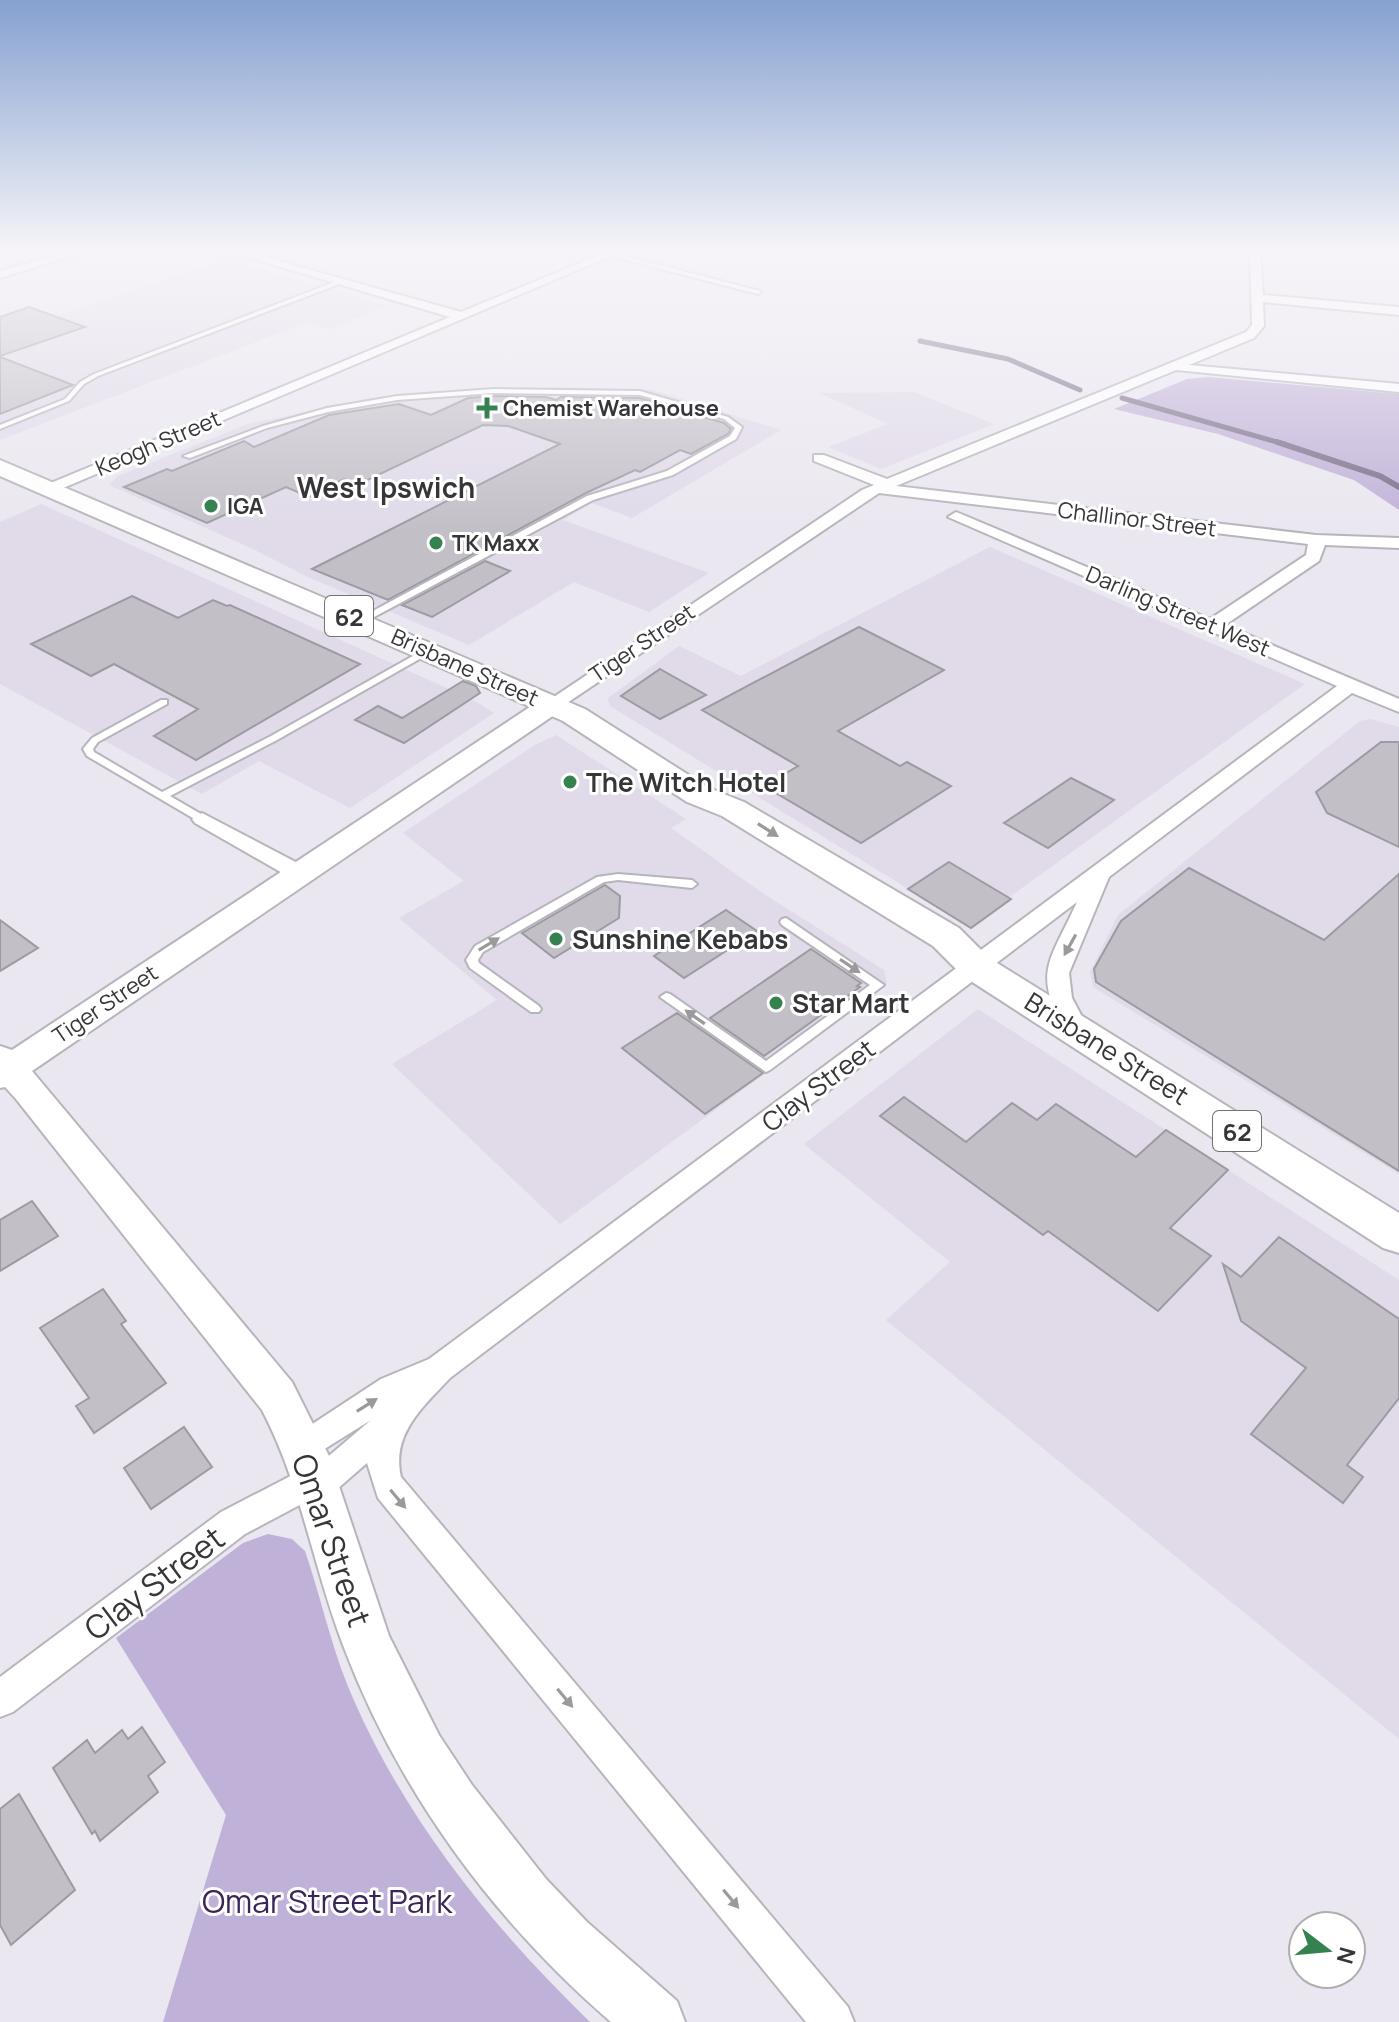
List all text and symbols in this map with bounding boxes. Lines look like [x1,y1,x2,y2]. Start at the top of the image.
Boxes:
place label: Chemist Warehouse [503,393,719,423]
marker: Chemist Warehouse [478,399,496,417]
street label: Keogh Street [91,403,225,483]
district label: West Ipswich [297,468,475,506]
place label: IGA [227,491,264,521]
street label: Challinor Street [1056,494,1218,544]
marker: IGA [202,497,220,515]
place label: TK Maxx [452,528,539,558]
marker: TK Maxx [427,534,445,552]
street label: Darling Street West [1081,559,1275,663]
road number: 62 [325,596,373,636]
street label: Tiger Street [583,597,701,689]
street label: Brisbane Street [387,621,544,713]
place label: The Witch Hotel [586,764,786,800]
marker: The Witch Hotel [561,773,579,791]
one-way arrow [757,823,779,837]
place label: Sunshine Kebabs [572,921,788,957]
marker: Sunshine Kebabs [547,930,565,948]
one-way arrow [1063,933,1076,956]
one-way arrow [478,937,500,951]
street label: Tiger Street [46,958,164,1050]
one-way arrow [840,958,861,973]
street label: Brisbane Street [1018,983,1196,1113]
place label: Star Mart [792,985,910,1021]
marker: Star Mart [767,994,785,1012]
one-way arrow [684,1010,705,1025]
street label: Clay Street [754,1030,882,1140]
road number: 62 [1213,1111,1261,1151]
one-way arrow [356,1397,377,1412]
street label: Omar Street [282,1448,382,1632]
one-way arrow [389,1488,406,1508]
street label: Clay Street [75,1516,233,1650]
one-way arrow [556,1688,573,1708]
park label: Omar Street Park [202,1879,453,1923]
one-way arrow [722,1888,739,1908]
north arrow [1287,1910,1367,1990]
text: N [1330,1944,1363,1967]

